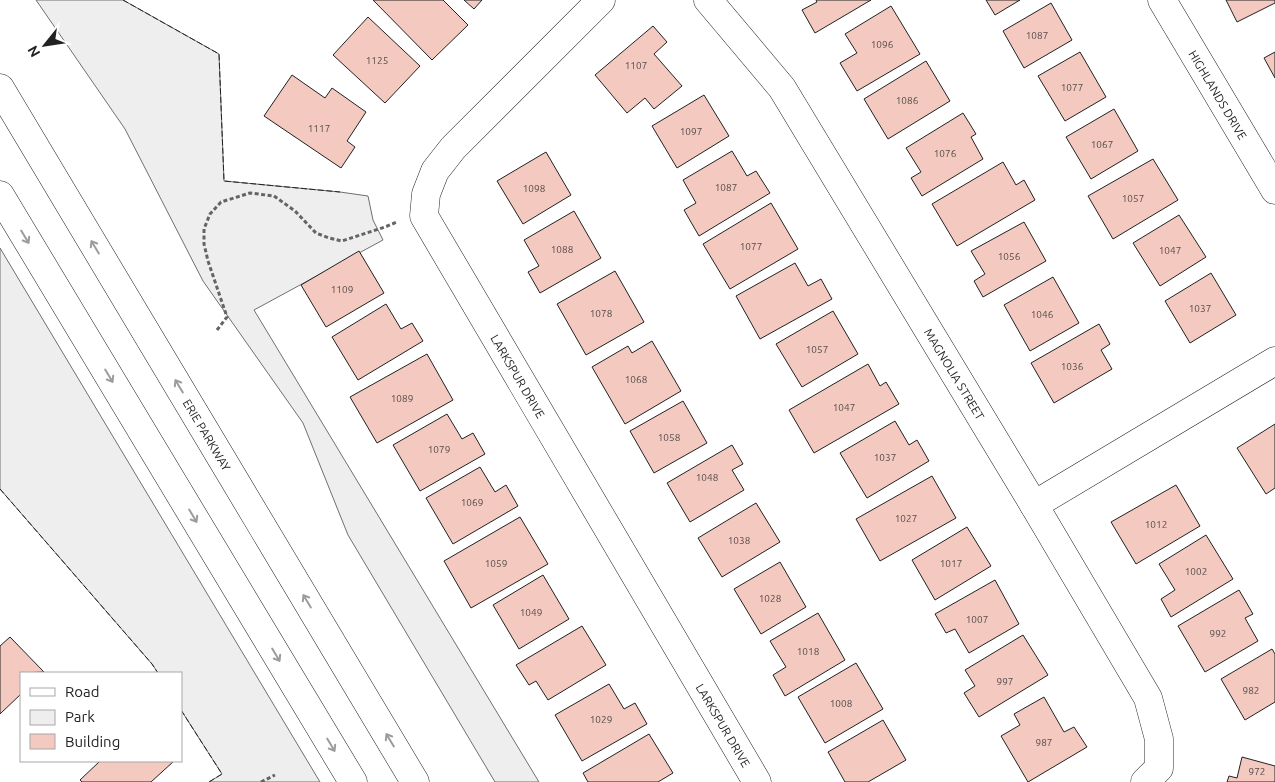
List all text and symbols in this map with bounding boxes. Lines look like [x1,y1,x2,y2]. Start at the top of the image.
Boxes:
north arrow [20,20,70,70]
house number: 1087 [1026,30,1048,41]
house number: 1096 [871,39,894,50]
text: N [24,43,43,60]
street label: HIGHLANDS DRIVE [1187,48,1250,142]
house number: 1125 [366,55,388,66]
house number: 1107 [625,60,647,71]
house number: 1077 [1061,82,1083,93]
house number: 1086 [896,95,919,106]
house number: 1117 [308,123,330,134]
house number: 1097 [680,126,702,137]
house number: 1067 [1091,139,1113,150]
house number: 1076 [934,148,957,159]
house number: 1087 [715,182,737,193]
house number: 1098 [523,183,546,194]
house number: 1057 [1122,193,1144,204]
one-way arrow [21,230,31,244]
one-way arrow [90,240,100,254]
house number: 1077 [740,241,762,252]
house number: 1088 [551,244,574,255]
house number: 1047 [1159,245,1181,256]
house number: 1056 [998,251,1021,262]
house number: 1109 [331,284,353,295]
house number: 1037 [1189,303,1211,314]
house number: 1078 [590,308,613,319]
house number: 1046 [1031,309,1054,320]
street label: MAGNOLIA STREET [922,326,987,422]
street label: LARKSPUR DRIVE [489,332,548,420]
house number: 1057 [806,344,828,355]
house number: 1036 [1061,361,1084,372]
one-way arrow [104,369,114,383]
house number: 1068 [625,374,648,385]
one-way arrow [173,380,183,394]
house number: 1089 [391,393,413,404]
street label: ERIE PARKWAY [181,397,234,473]
house number: 1047 [833,402,855,413]
house number: 1058 [658,432,681,443]
house number: 1079 [428,444,450,455]
house number: 1037 [874,452,896,463]
house number: 1048 [696,472,719,483]
house number: 1069 [461,497,483,508]
one-way arrow [188,508,198,522]
house number: 1027 [895,513,917,524]
house number: 1012 [1145,519,1167,530]
house number: 1038 [728,535,751,546]
house number: 1059 [485,558,507,569]
house number: 1017 [940,558,962,569]
house number: 1002 [1185,566,1207,577]
house number: 1028 [759,593,782,604]
one-way arrow [301,594,311,608]
house number: 1049 [520,607,542,618]
house number: 1007 [966,614,988,625]
house number: 992 [1210,628,1226,639]
house number: 1018 [797,646,820,657]
one-way arrow [272,647,282,661]
legend [20,672,182,762]
house number: 997 [997,676,1013,687]
street label: LARKSPUR DRIVE [694,681,753,769]
text: Road [65,683,100,700]
house number: 982 [1243,685,1259,696]
house number: 1008 [830,698,853,709]
text: Park [65,708,95,725]
house number: 1029 [590,714,612,725]
text: Building [65,733,120,750]
one-way arrow [385,734,395,748]
house number: 987 [1036,737,1052,748]
one-way arrow [326,738,336,752]
house number: 972 [1249,766,1265,777]

